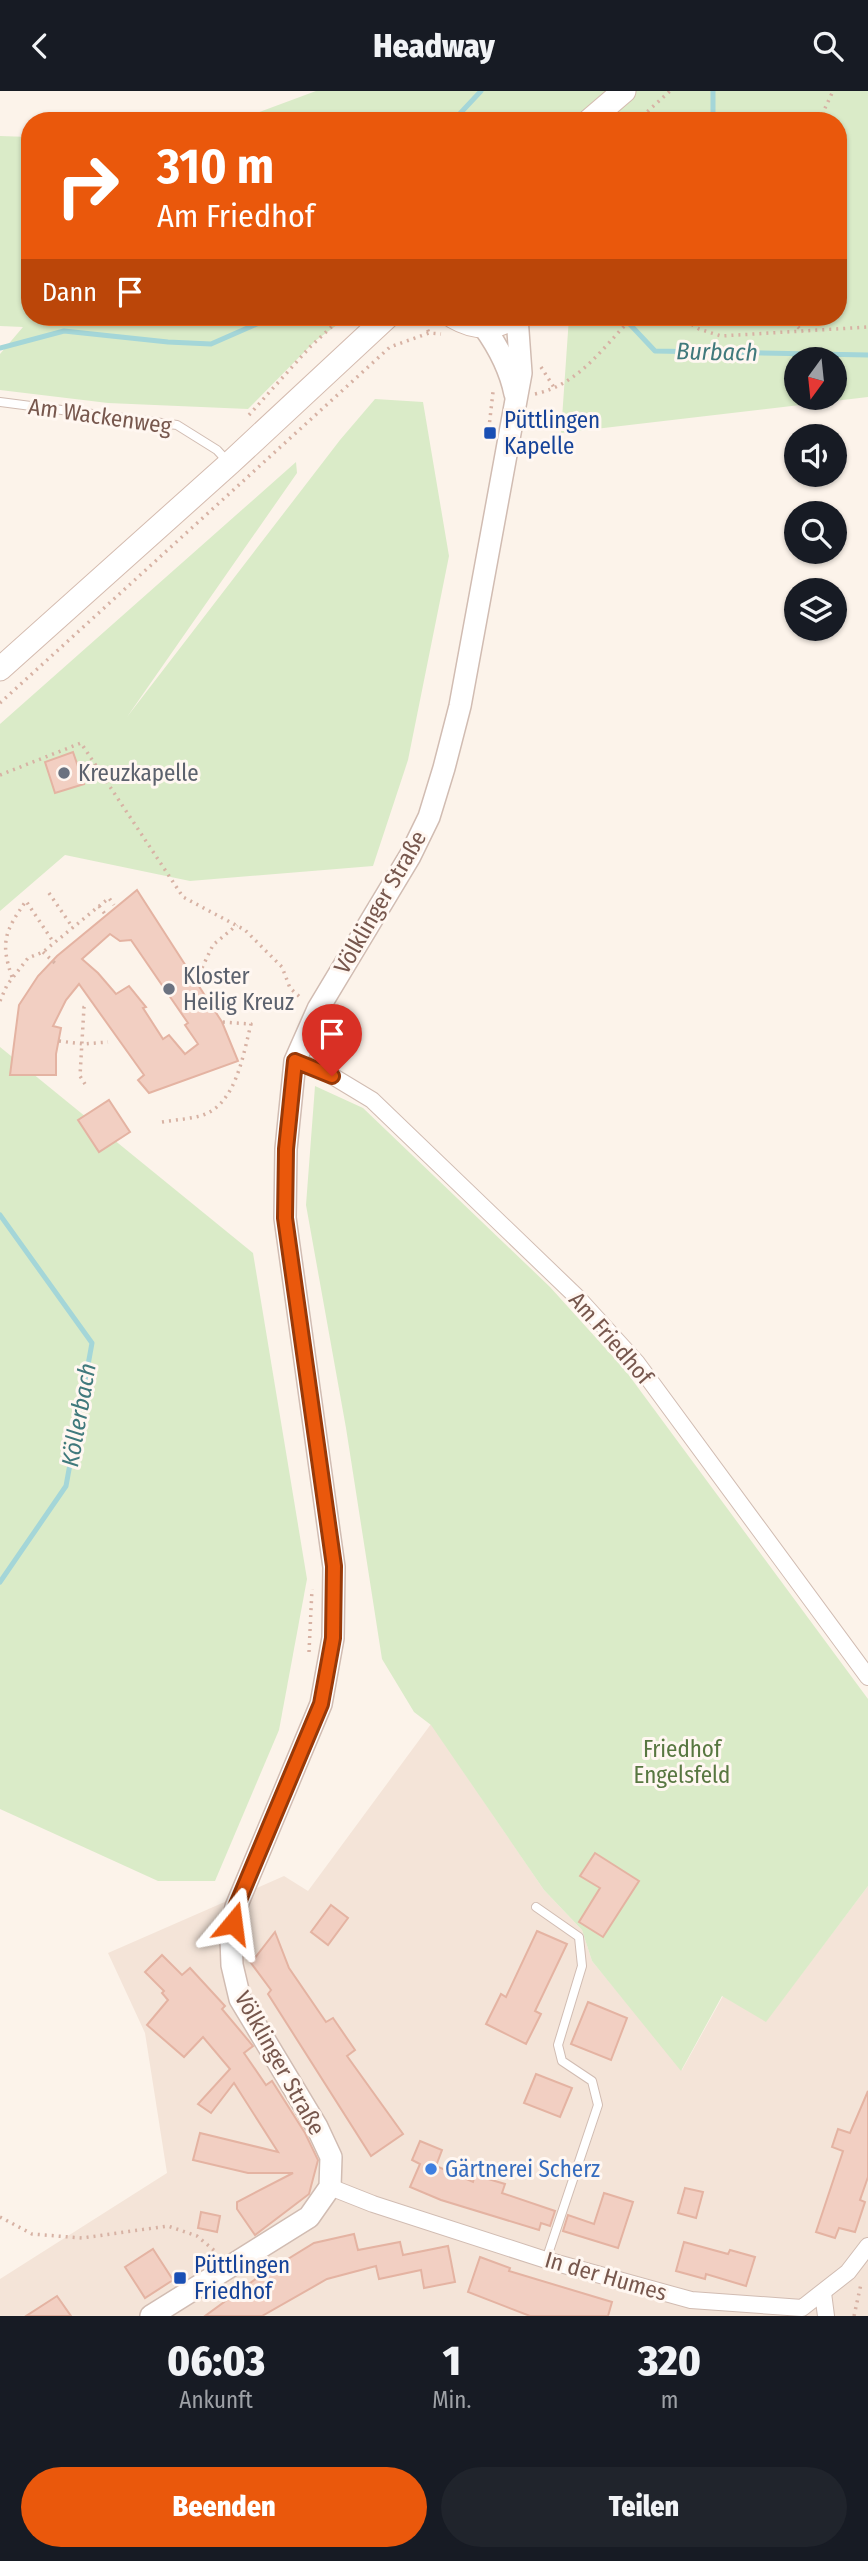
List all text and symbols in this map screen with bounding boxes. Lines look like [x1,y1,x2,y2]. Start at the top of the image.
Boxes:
icon: back [21,27,59,65]
text: Headway [373,27,495,65]
icon: search [809,27,847,65]
text: 310 m [157,137,274,196]
icon: right [42,140,133,231]
text: Am Friedhof [157,197,315,235]
icon: arrive [111,273,149,311]
text: Dann [42,277,97,308]
water label: Burbach [676,337,758,367]
north arrow [784,347,847,409]
map controls [784,347,847,641]
street label: Am Wackenweg [27,392,173,440]
place label: Püttlingen Kapelle [504,406,600,460]
button: sound [784,424,847,487]
marker: Püttlingen Kapelle [482,425,498,441]
button: search [784,501,847,564]
button: layers [784,578,847,641]
place label: Kreuzkapelle [78,759,199,787]
marker: Kreuzkapelle [56,765,72,781]
street label: Völklinger Straße [328,826,432,978]
place label: Kloster Heilig Kreuz [183,962,294,1016]
marker: Kloster Heilig Kreuz [161,981,177,997]
pin [302,1004,362,1076]
icon: arrive [313,1015,351,1053]
street label: Am Friedhof [563,1286,660,1391]
water label: Köllerbach [56,1361,102,1469]
park label: Friedhof Engelsfeld [634,1735,730,1789]
position arrow [196,1886,270,1960]
street label: Völklinger Straße [229,1986,331,2140]
place label: Gärtnerei Scherz [445,2155,600,2183]
marker: Gärtnerei Scherz [423,2161,439,2177]
street label: In der Humes [542,2245,670,2307]
place label: Püttlingen Friedhof [194,2251,290,2305]
marker: Püttlingen Friedhof [172,2270,188,2286]
text: 06:03 [167,2336,265,2386]
text: 1 [443,2336,461,2386]
text: 320 [638,2336,701,2386]
text: Ankunft [179,2386,253,2414]
text: Min. [432,2386,471,2414]
text: m [661,2386,678,2414]
button: Beenden [21,2467,427,2547]
button: Teilen [441,2467,847,2547]

